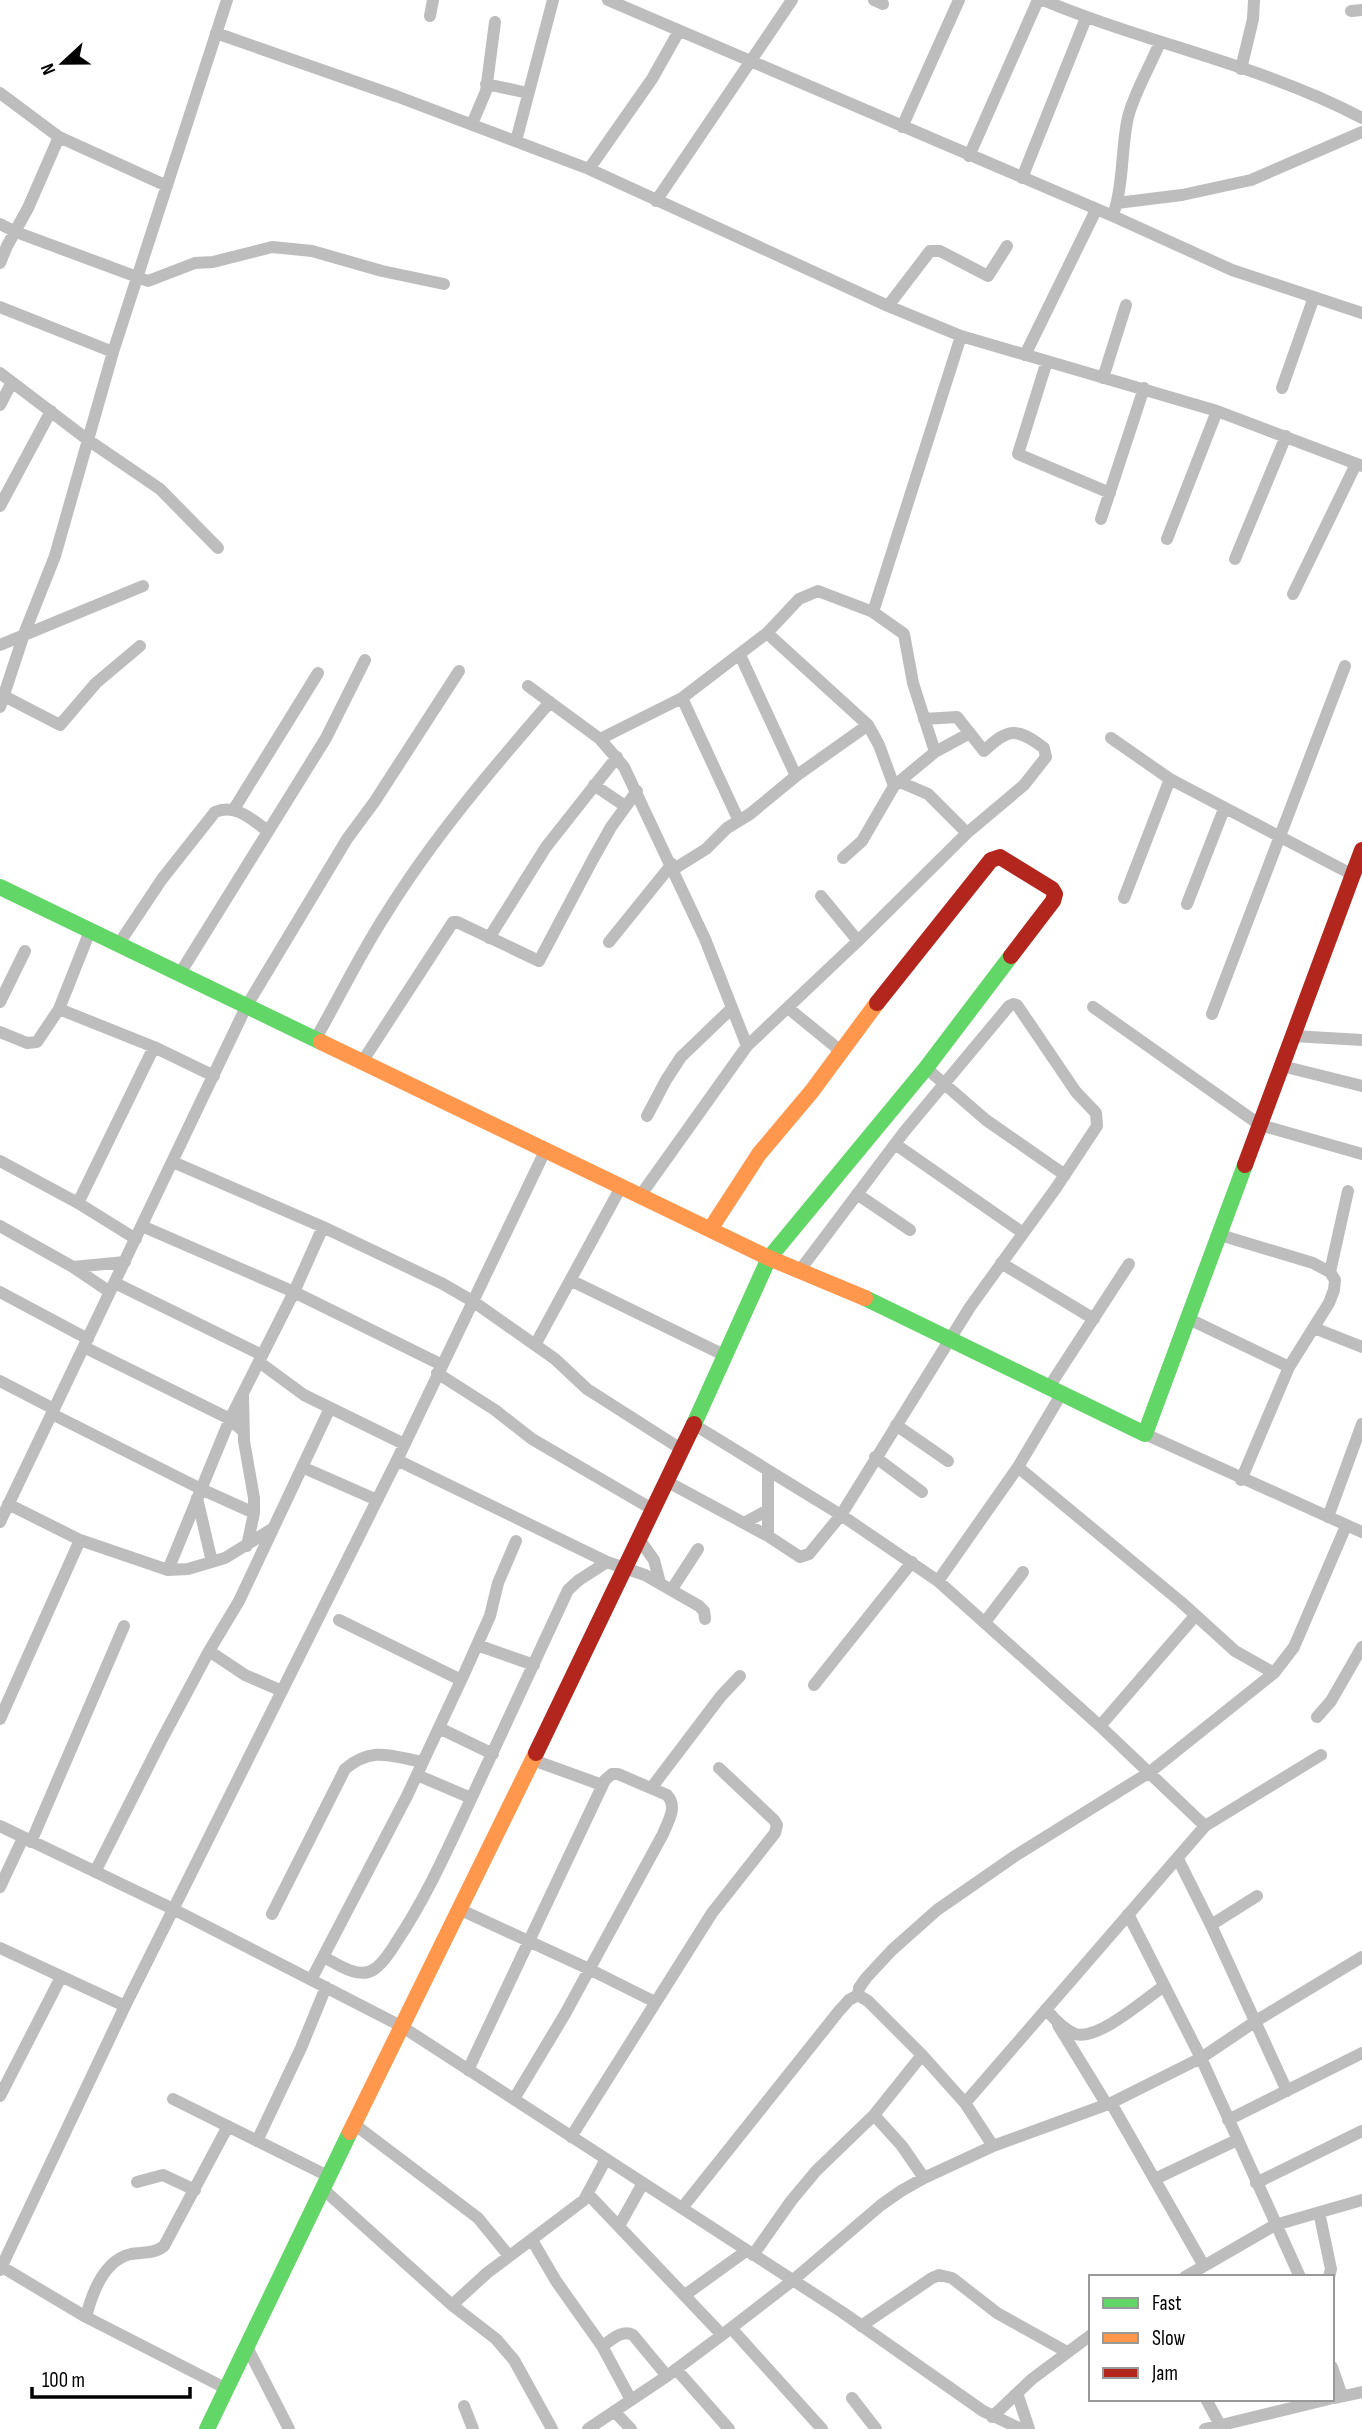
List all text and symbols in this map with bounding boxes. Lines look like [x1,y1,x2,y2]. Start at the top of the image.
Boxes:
north arrow [28,28,98,98]
text: N [36,60,61,78]
legend [1089,2275,1334,2401]
text: Fast [1152,2291,1182,2316]
text: Slow [1152,2326,1186,2351]
scale bar [32,2356,189,2400]
text: Jam [1151,2361,1178,2386]
text: 100 m [42,2368,85,2393]

